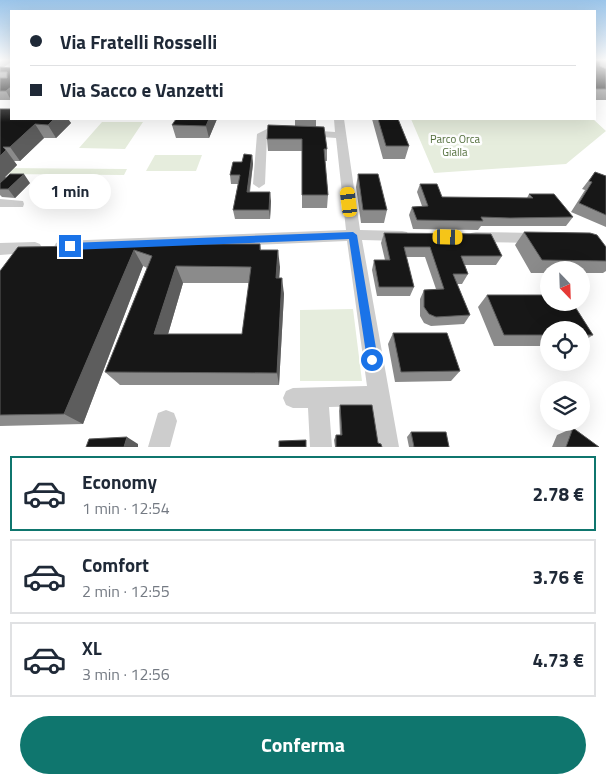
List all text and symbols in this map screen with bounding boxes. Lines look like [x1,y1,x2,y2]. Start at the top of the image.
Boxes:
text: Via Fratelli Rosselli [60,27,217,56]
text: Via Sacco e Vanzetti [60,75,224,104]
park label: Parco Orca Gialla [430,131,480,160]
callout: 1 min [29,174,111,208]
text: 1 min [51,179,89,203]
car [339,186,358,218]
car [432,229,463,245]
route end [59,235,81,257]
north arrow [540,261,590,311]
map controls [540,261,590,431]
button: locate [540,321,590,371]
route start [361,349,383,371]
button: layers [540,381,590,431]
text: Economy [82,467,157,496]
icon: car [22,471,67,516]
text: 2.78 € [532,479,584,508]
text: 1 min · 12:54 [82,496,170,520]
text: Comfort [82,550,149,579]
icon: car [22,554,67,599]
text: 3.76 € [532,562,584,591]
text: 2 min · 12:55 [82,579,170,603]
text: XL [82,633,102,662]
icon: car [22,637,67,682]
text: 4.73 € [532,645,584,674]
text: 3 min · 12:56 [82,662,170,686]
button: Conferma [20,716,586,774]

